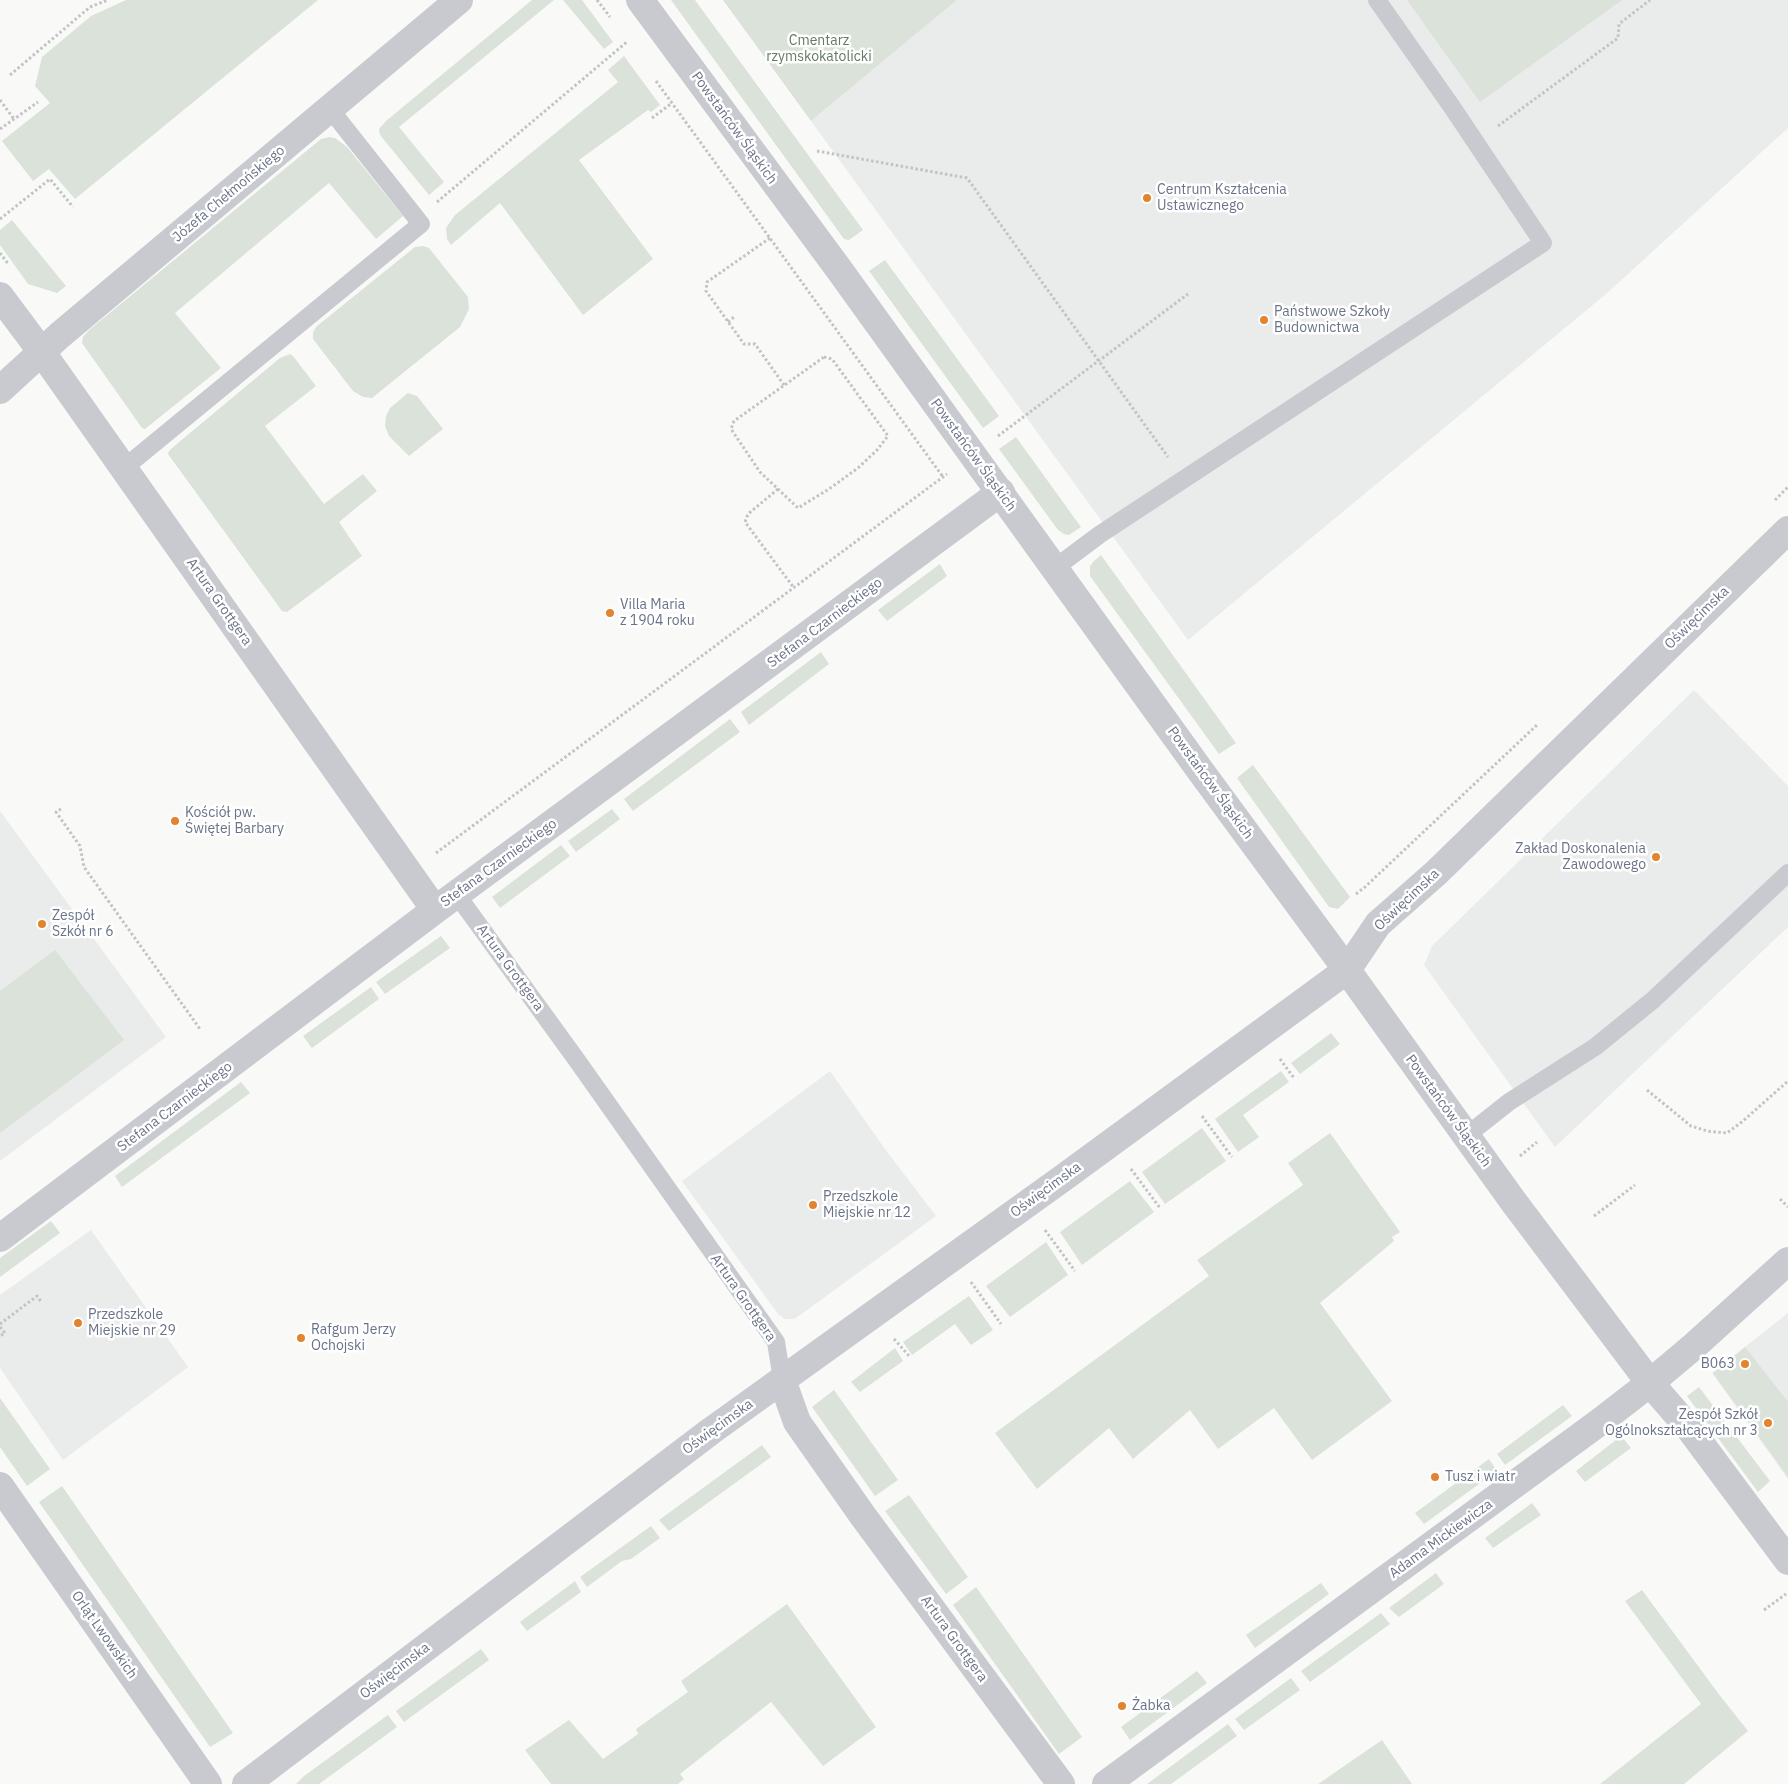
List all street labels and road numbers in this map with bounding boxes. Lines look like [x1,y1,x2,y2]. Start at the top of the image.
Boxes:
street label: Powstańców Śląskich [688,69,780,187]
street label: Józefa Chełmońskiego [170,142,288,246]
street label: Powstańców Śląskich [927,396,1019,514]
street label: Artura Grottgera [183,555,255,649]
street label: Stefana Czarnieckiego [764,574,886,672]
street label: Oświęcimska [1661,583,1733,653]
street label: Powstańców Śląskich [1164,724,1256,842]
street label: Stefana Czarnieckiego [438,815,560,911]
street label: Oświęcimska [1371,866,1443,934]
street label: Artura Grottgera [473,922,547,1014]
street label: Powstańców Śląskich [1402,1052,1494,1170]
street label: Stefana Czarnieckiego [114,1058,236,1156]
street label: Oświęcimska [1008,1159,1084,1221]
street label: Artura Grottgera [707,1251,779,1345]
street label: Oświęcimska [680,1396,756,1458]
street label: Adama Mickiewicza [1386,1496,1496,1582]
street label: Orląt Lwowskich [68,1588,140,1682]
street label: Artura Grottgera [917,1593,991,1685]
street label: Oświęcimska [357,1639,433,1703]

